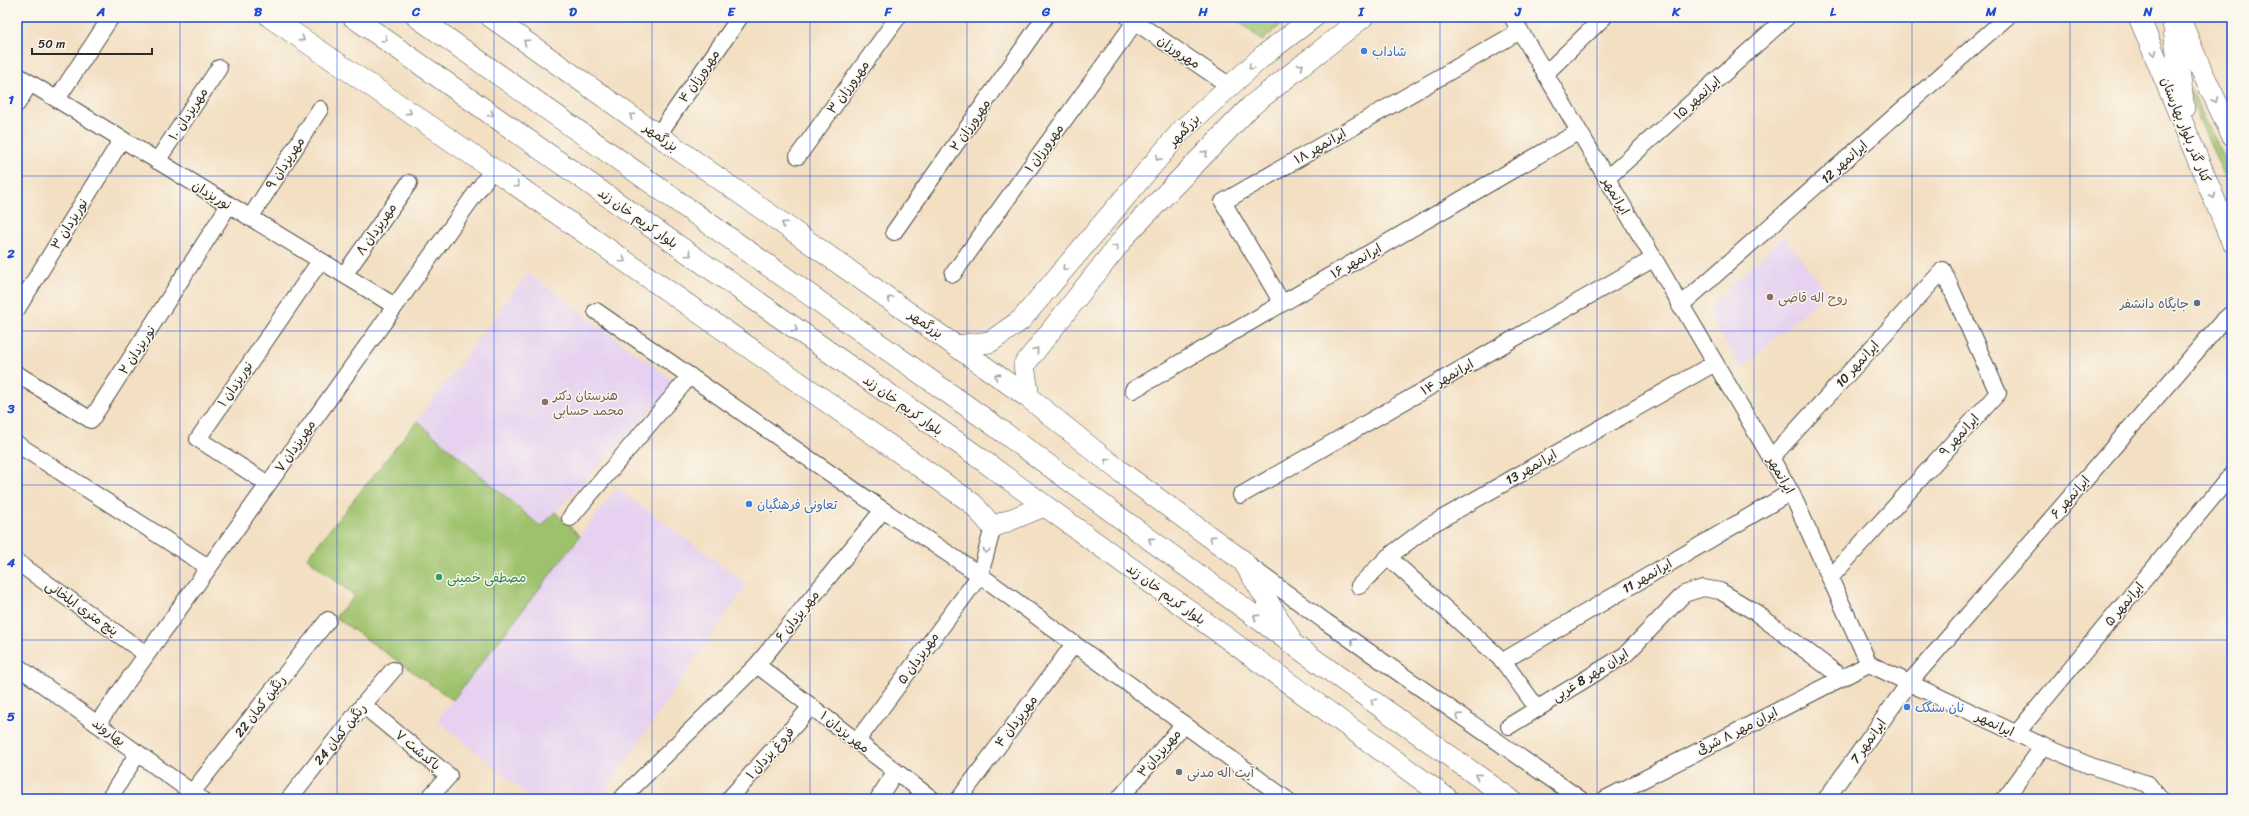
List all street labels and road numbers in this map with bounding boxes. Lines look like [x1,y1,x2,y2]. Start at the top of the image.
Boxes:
street label: مهرورزان [1153,29,1205,75]
street label: مهرورزان ۴ [672,44,726,108]
street label: مهرورزان ۳ [820,55,876,119]
street label: ایرانمهر ۱۵ [1668,70,1726,126]
street label: کنار گذر بلوار بهارستان [2154,73,2218,187]
street label: مهریزدان ۱۰ [162,83,214,145]
street label: مهرورزان ۲ [943,94,997,156]
street label: بزرگمهر [1162,108,1206,152]
street label: بزرگمهر [638,116,683,157]
street label: مهرورزان ۱ [1018,119,1070,177]
street label: ایرانمهر ۱۸ [1289,122,1351,170]
street label: مهریزدان ۹ [259,132,311,194]
street label: ایرانمهر 12 [1815,134,1873,190]
street label: ایرانمهر [1595,172,1636,219]
street label: نوریزدان [188,174,236,216]
street label: بلوار کریم خان زند [593,182,683,254]
street label: نوریزدان ۳ [44,194,94,254]
street label: مهریزدان ۸ [349,198,403,260]
street label: ایرانمهر ۱۶ [1326,237,1386,285]
street label: بزرگمهر [903,303,948,344]
street label: نوریزدان ۲ [112,321,162,379]
street label: ایرانمهر 10 [1829,335,1885,393]
street label: ایرانمهر ۱۴ [1416,353,1478,401]
street label: نوریزدان ۱ [211,356,259,412]
street label: بلوار کریم خان زند [858,369,948,441]
street label: ایرانمهر ۹ [1933,408,1985,462]
street label: مهریزدان ۷ [268,415,322,477]
street label: ایرانمهر 13 [1501,443,1561,491]
street label: ایرانمهر [1760,451,1801,498]
street label: ایرانمهر ۶ [2044,470,2096,524]
street label: ایرانمهر 11 [1618,552,1676,600]
street label: بلوار کریم خان زند [1121,557,1211,631]
street label: پنج متری ایلخانی [40,574,124,642]
street label: ایرانمهر ۵ [2098,576,2150,632]
street label: مهر یزدان ۶ [769,585,825,647]
street label: مهریزدان ۵ [891,627,945,689]
street label: ایران مهر 8 غربی [1547,642,1633,708]
street label: رنگین کمان 22 [228,670,292,742]
street label: مهریزدان ۴ [989,690,1043,752]
street label: رنگین کمان 24 [308,698,372,770]
street label: ایران مهر ٨ شرقی [1692,701,1782,761]
street label: مهر یزدان ۱ [815,705,875,759]
street label: ایرانمهر [1971,705,2018,743]
street label: بهاروند [87,712,131,752]
street label: ایرانمهر 7 [1844,713,1892,769]
street label: فروغ یزدان ۱ [740,721,800,785]
street label: مهریزدان۳ [1131,723,1187,783]
street label: پاکدشت ۷ [390,724,446,776]

